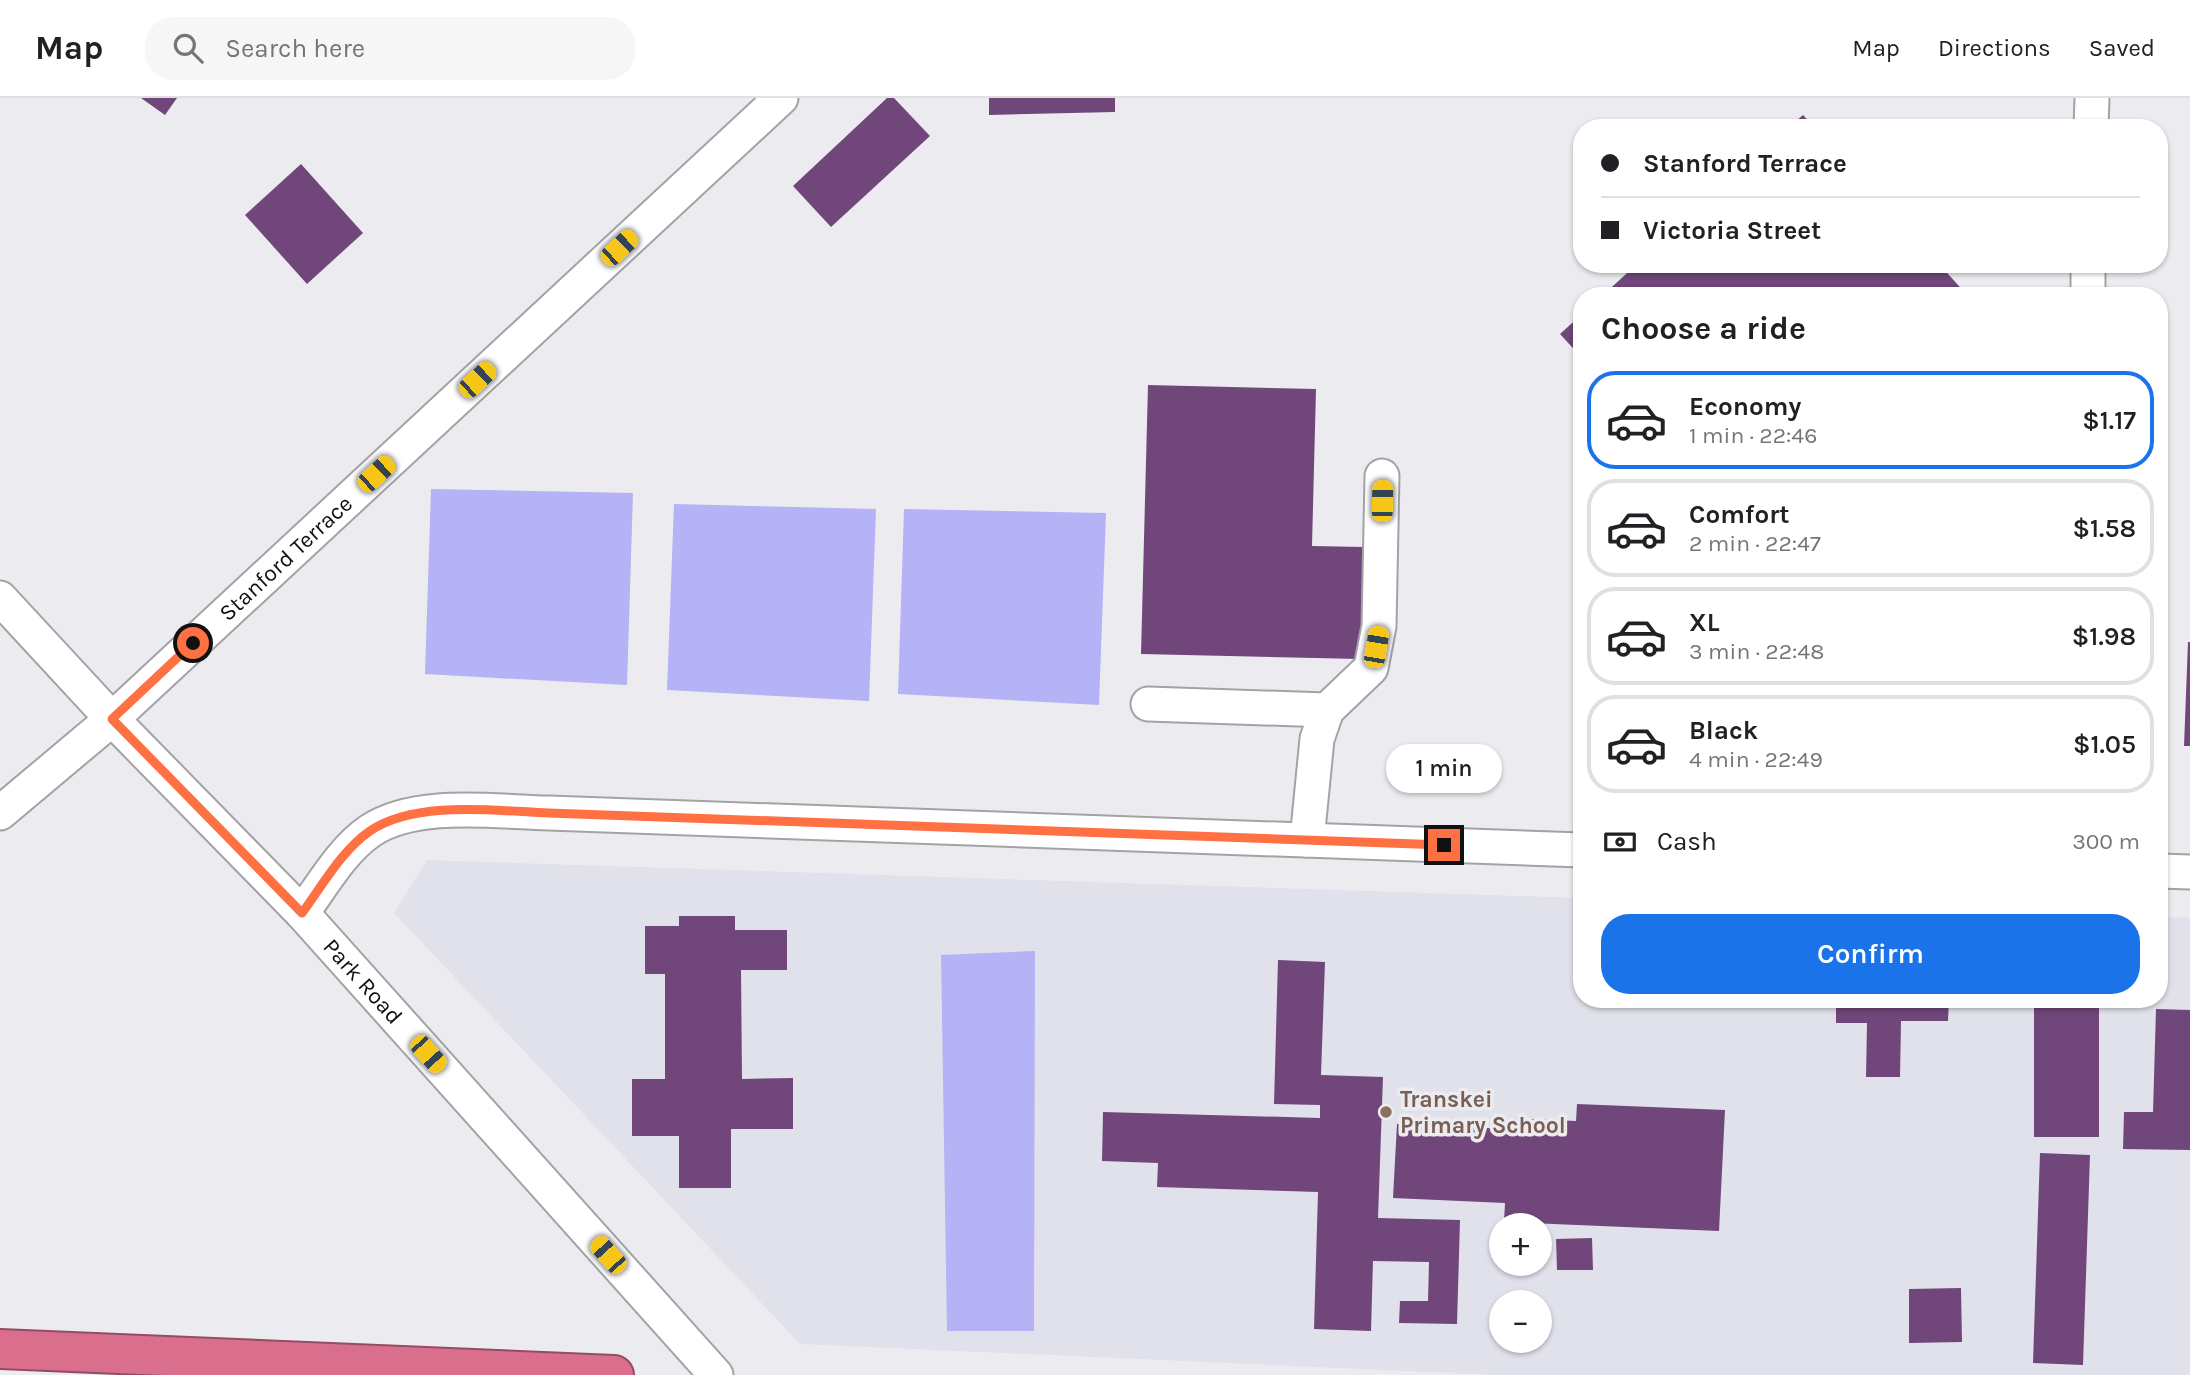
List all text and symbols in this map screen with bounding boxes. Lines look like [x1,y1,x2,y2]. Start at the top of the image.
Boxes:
search box [145,17,635,80]
text: Map [35,29,103,67]
icon: search [169,29,207,67]
text: Search here [225,33,365,64]
text: Map [1852,34,1900,62]
text: Directions [1938,34,2051,62]
text: Saved [2089,34,2155,62]
text: Stanford Terrace [1643,148,1847,179]
text: Victoria Street [1643,215,1821,246]
car [597,226,642,270]
text: Choose a ride [1601,310,1806,347]
car [455,358,500,402]
icon: car [1605,389,1668,452]
text: Economy [1689,391,1801,422]
text: $1.17 [2082,405,2136,436]
text: 1 min · 22:46 [1689,422,1817,449]
car [354,452,399,496]
car [1372,480,1393,522]
street label: Stanford Terrace [214,490,358,627]
icon: car [1605,497,1668,560]
text: Comfort [1689,499,1790,530]
text: $1.58 [2073,513,2136,544]
text: 2 min · 22:47 [1689,530,1821,557]
icon: car [1605,605,1668,668]
text: XL [1689,607,1720,638]
text: $1.98 [2072,621,2136,652]
car [1363,624,1390,670]
route start [177,627,209,659]
text: 3 min · 22:48 [1689,638,1824,665]
icon: car [1605,713,1668,776]
text: Black [1689,715,1758,746]
text: $1.05 [2073,729,2136,760]
callout: 1 min [1386,744,1502,792]
text: 4 min · 22:49 [1689,746,1823,773]
text: 1 min [1415,755,1473,782]
icon: cash [1601,823,1639,861]
text: Cash [1657,826,1717,857]
text: 300 m [2072,828,2140,855]
route end [1428,829,1460,861]
button: Confirm [1601,914,2140,994]
street label: Park Road [318,933,408,1030]
car [407,1031,450,1077]
place label: Transkei Primary School [1400,1086,1566,1139]
marker: Transkei Primary School [1378,1104,1394,1120]
map controls [1489,1213,1552,1353]
button: + [1489,1213,1552,1276]
car [587,1232,630,1278]
button: − [1489,1290,1552,1353]

